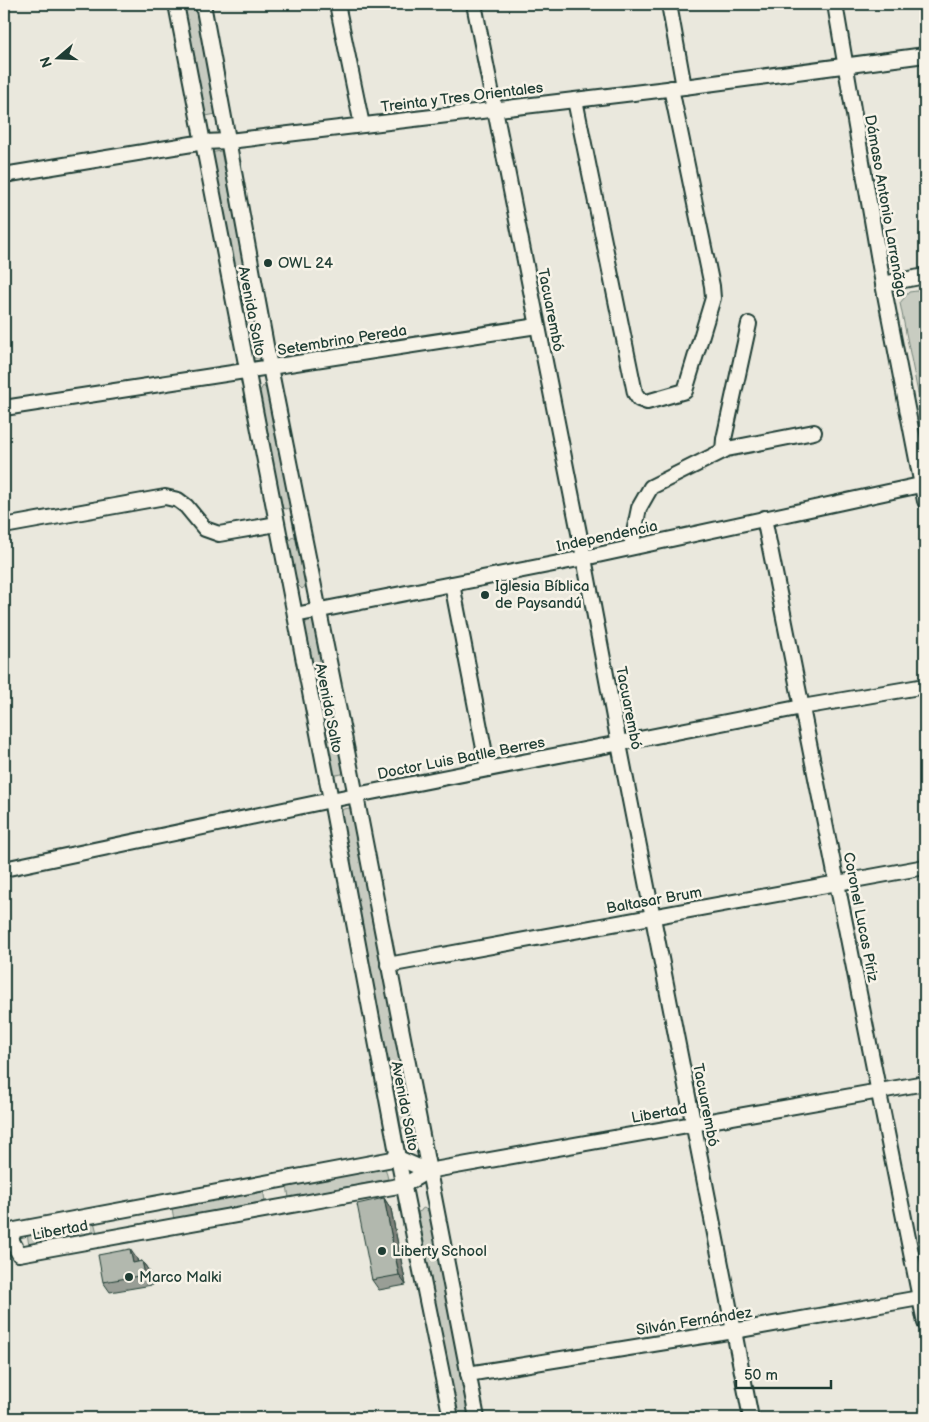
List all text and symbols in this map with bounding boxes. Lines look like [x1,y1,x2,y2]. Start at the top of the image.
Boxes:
north arrow [32,32,82,82]
text: N [36,54,56,70]
street label: Treinta y Tres Orientales [380,78,545,117]
street label: Dámaso Antonio Larranãga [860,113,911,299]
place label: OWL 24 [278,254,333,273]
marker: OWL 24 [262,257,274,269]
street label: Avenida Salto [233,265,270,358]
street label: Tacuarembó [533,267,568,353]
street label: Setembrino Pereda [276,321,408,360]
street label: Independencia [555,517,659,556]
place label: Iglesia Bíblica de Paysandú [495,577,590,613]
marker: Iglesia Bíblica de Paysandú [479,589,491,601]
street label: Avenida Salto [310,662,347,755]
street label: Tacuarembó [611,665,646,751]
street label: Doctor Luis Batlle Berres [376,733,547,784]
street label: Coronel Lucas Píriz [839,851,883,984]
street label: Baltasar Brum [605,883,703,918]
street label: Avenida Salto [386,1060,423,1153]
street label: Tacuarembó [688,1062,723,1148]
street label: Libertad [630,1099,688,1128]
street label: Libertad [31,1216,89,1245]
place label: Liberty School [392,1242,487,1261]
marker: Liberty School [376,1245,388,1257]
place label: Marco Malki [139,1268,222,1287]
marker: Marco Malki [123,1271,135,1283]
street label: Silván Fernández [635,1303,754,1340]
scale bar [736,1357,832,1389]
text: 50 m [744,1366,778,1385]

